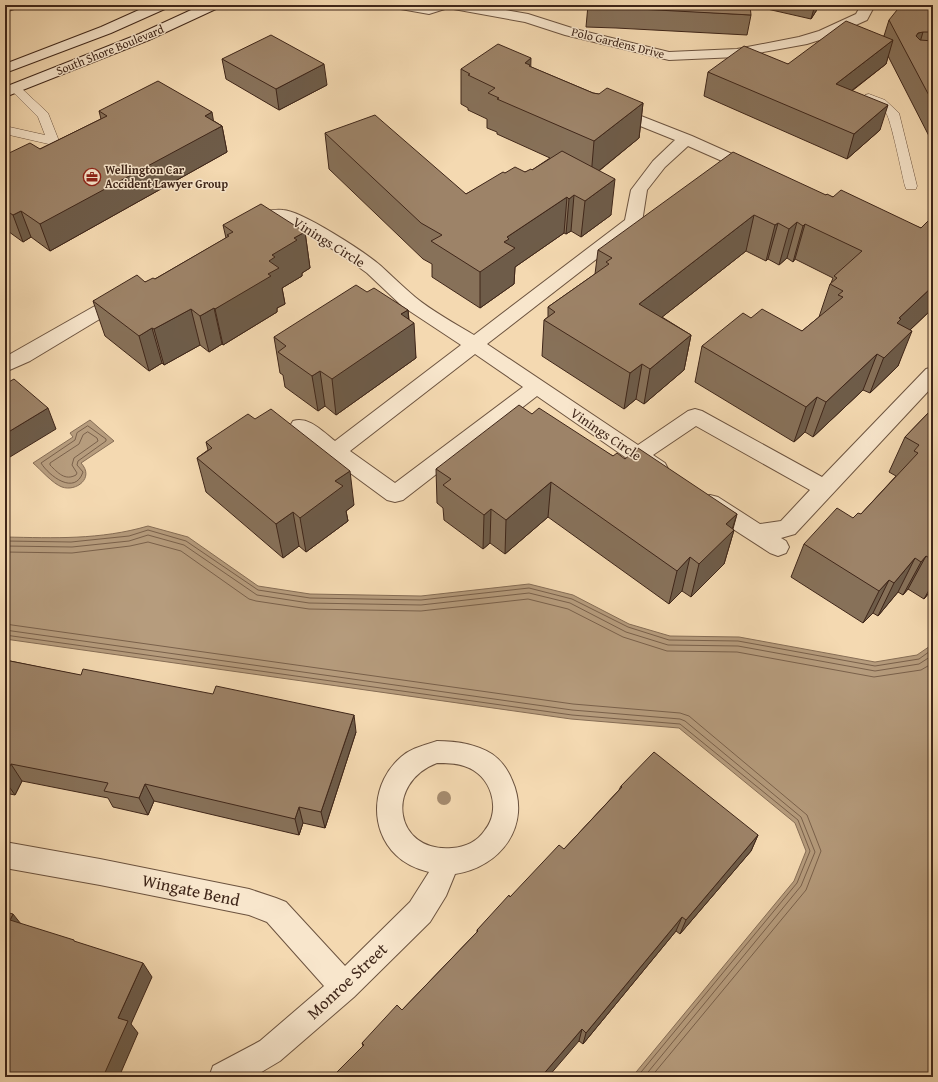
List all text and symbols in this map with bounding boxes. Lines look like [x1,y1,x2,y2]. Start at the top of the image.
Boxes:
street label: South Shore Boulevard [53,20,167,79]
street label: Polo Gardens Drive [570,23,667,62]
place label: Wellington Car Accident Lawyer Group [105,161,228,192]
office icon: Wellington Car Accident Lawyer Group [82,167,102,187]
street label: Vinings Circle [289,212,369,272]
street label: Vinings Circle [566,403,646,465]
street label: Wingate Bend [140,867,242,912]
street label: Monroe Street [301,937,393,1025]

